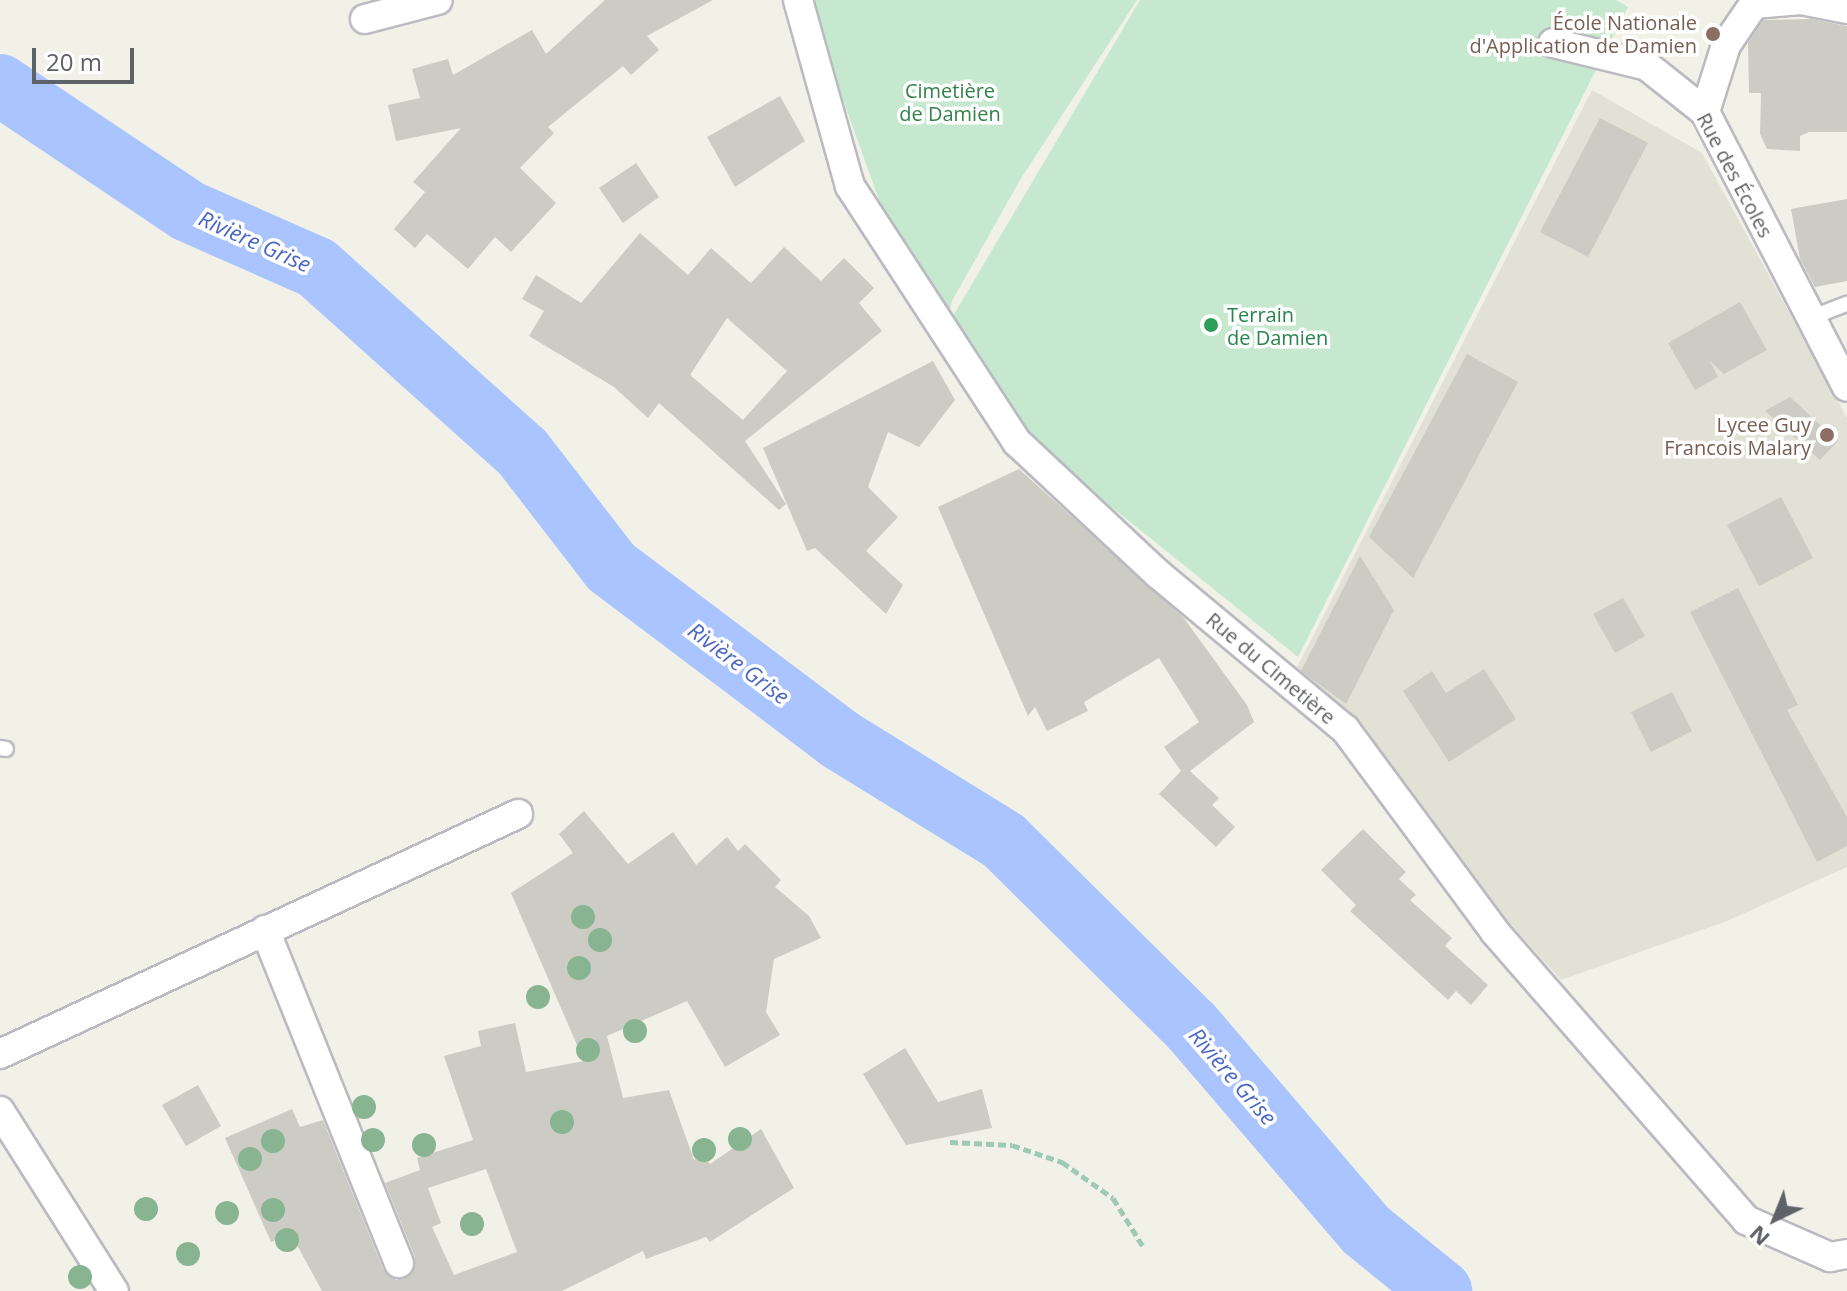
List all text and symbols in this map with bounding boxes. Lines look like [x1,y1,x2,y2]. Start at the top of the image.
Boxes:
place label: École Nationale d'Application de Damien [1469,10,1697,57]
marker: École Nationale d'Application de Damien [1704,25,1722,43]
scale bar [36,32,138,82]
text: 20 m [46,45,102,78]
park label: Cimetière de Damien [899,78,1001,125]
street label: Rue des Écoles [1692,109,1778,241]
water label: Rivière Grise [195,205,315,277]
place label: Terrain de Damien [1227,302,1328,349]
marker: Terrain de Damien [1202,316,1220,334]
place label: Lycee Guy Francois Malary [1664,412,1811,459]
marker: Lycee Guy Francois Malary [1818,426,1836,444]
street label: Rue du Cimetière [1202,607,1340,729]
water label: Rivière Grise [683,616,795,710]
water label: Rivière Grise [1184,1022,1282,1130]
north arrow [1735,1179,1815,1259]
text: N [1742,1219,1775,1254]

